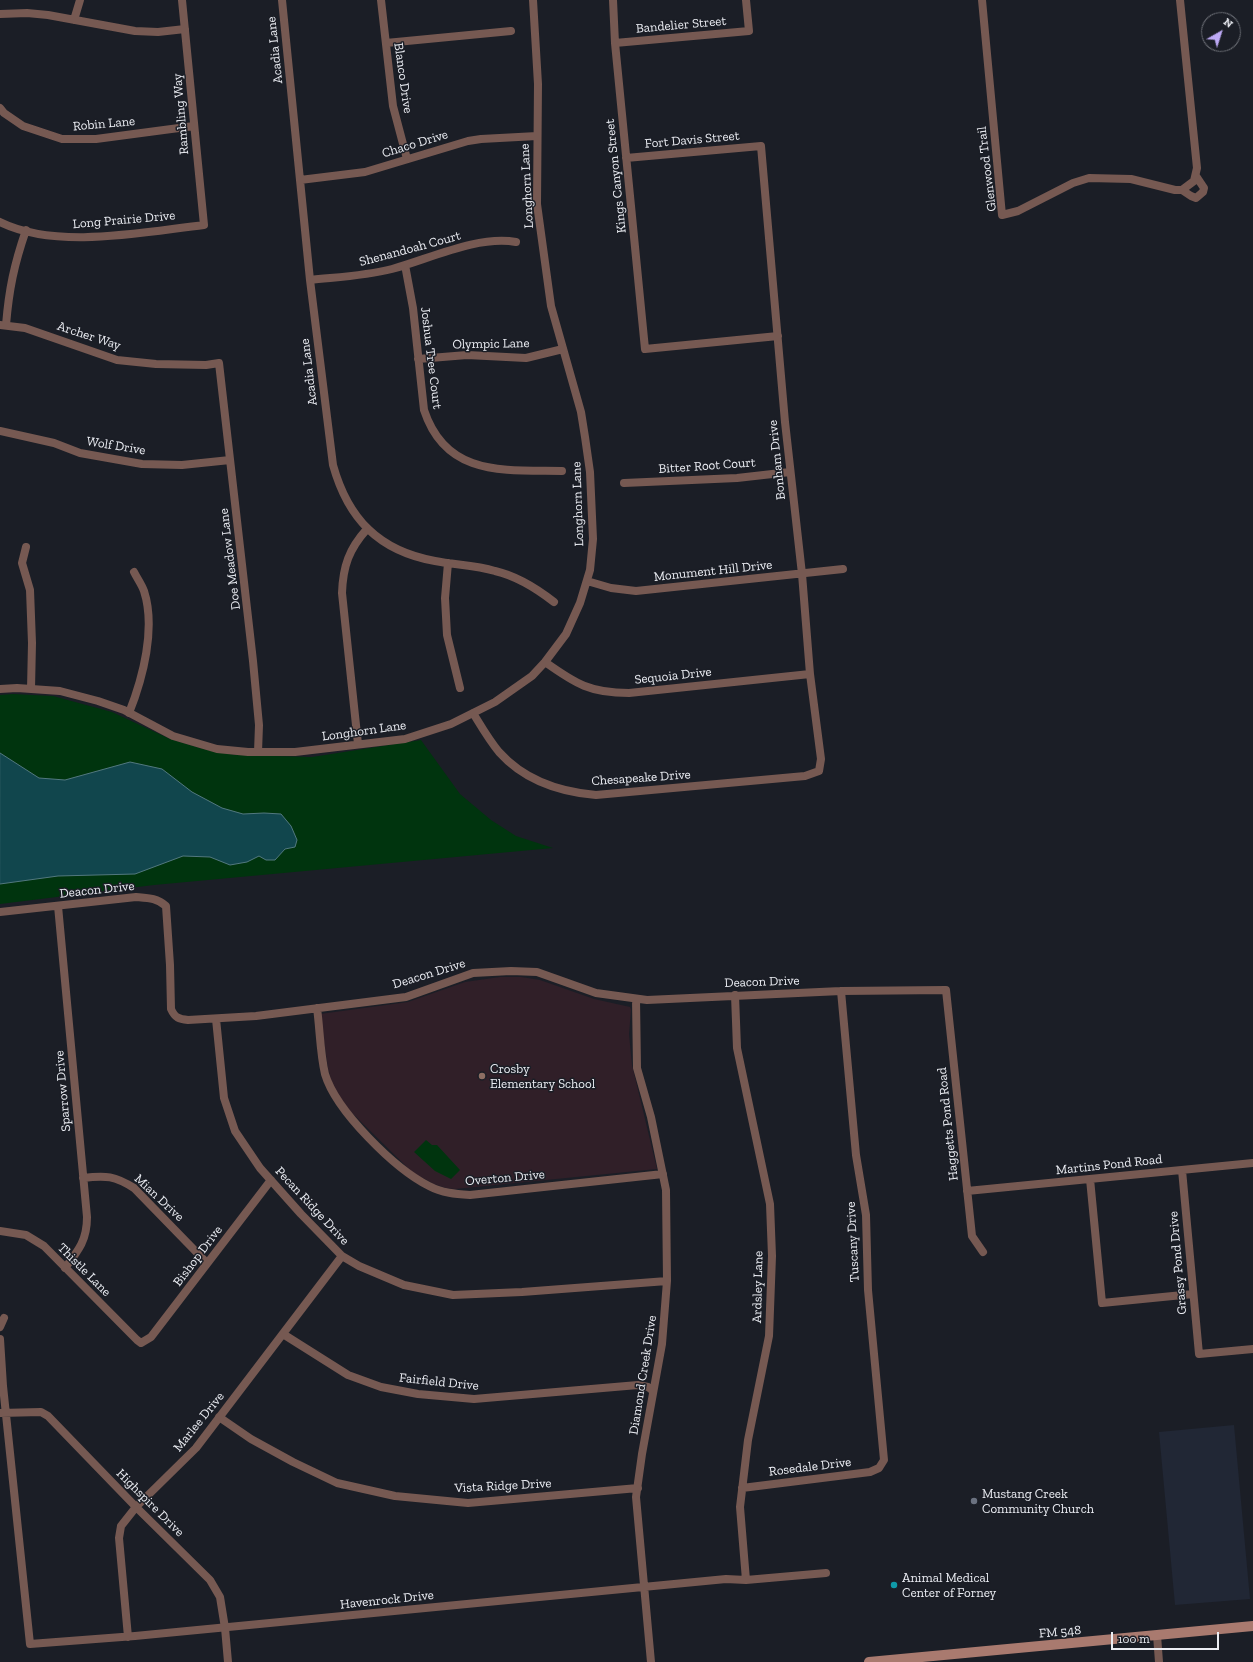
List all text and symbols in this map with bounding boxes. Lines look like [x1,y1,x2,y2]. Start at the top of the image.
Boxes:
north arrow [1201,12,1241,52]
street label: Bandelier Street [635,13,727,37]
text: N [1221,15,1236,31]
street label: Acadia Lane [264,16,286,84]
street label: Blanco Drive [390,42,416,114]
street label: Rambling Way [170,73,192,155]
street label: Robin Lane [72,114,136,134]
street label: Kings Canyon Street [602,118,630,234]
street label: Glenwood Trail [974,126,1000,212]
street label: Chaco Drive [380,127,450,161]
street label: Fort Davis Street [644,128,740,152]
street label: Longhorn Lane [517,143,537,229]
street label: Long Prairie Drive [72,208,176,232]
street label: Shenandoah Court [358,228,462,270]
street label: Joshua Tree Court [417,306,445,410]
street label: Archer Way [55,318,123,354]
street label: Olympic Lane [452,336,530,352]
street label: Acadia Lane [297,338,321,406]
street label: Bonham Drive [765,419,789,501]
street label: Wolf Drive [85,434,147,458]
street label: Bitter Root Court [658,455,756,477]
street label: Longhorn Lane [569,461,587,547]
street label: Doe Meadow Lane [216,507,244,611]
street label: Monument Hill Drive [653,557,773,585]
street label: Sequoia Drive [634,664,712,688]
street label: Longhorn Lane [321,717,407,745]
street label: Chesapeake Drive [591,767,691,789]
street label: Deacon Drive [59,878,135,902]
street label: Deacon Drive [391,956,467,992]
street label: Deacon Drive [724,973,800,991]
street label: Sparrow Drive [52,1050,74,1132]
place label: Crosby Elementary School [490,1061,595,1092]
street label: Haggetts Pond Road [934,1067,962,1181]
marker: Crosby Elementary School [477,1071,487,1081]
street label: Martins Pond Road [1055,1152,1163,1178]
street label: Pecan Ridge Drive [272,1164,352,1248]
street label: Overton Drive [465,1167,545,1189]
street label: Mian Drive [131,1171,187,1225]
street label: Tuscany Drive [843,1201,863,1283]
street label: Grassy Pond Drive [1166,1211,1190,1315]
street label: Bishop Drive [170,1223,226,1289]
street label: Thistle Lane [54,1240,114,1300]
street label: Ardsley Lane [750,1251,766,1323]
street label: Diamond Creek Drive [626,1314,660,1436]
street label: Fairfield Drive [398,1370,480,1394]
street label: Marlee Drive [170,1389,228,1455]
street label: Rosedale Drive [768,1454,852,1480]
street label: Highspire Drive [113,1466,187,1540]
street label: Vista Ridge Drive [454,1476,552,1496]
place label: Mustang Creek Community Church [982,1486,1094,1517]
marker: Mustang Creek Community Church [969,1496,979,1506]
place label: Animal Medical Center of Forney [902,1570,996,1601]
marker: Animal Medical Center of Forney [889,1580,899,1590]
street label: Havenrock Drive [339,1587,435,1613]
street label: FM 548 [1038,1622,1082,1642]
scale bar [1113,1624,1221,1650]
text: 100 m [1118,1632,1150,1646]

